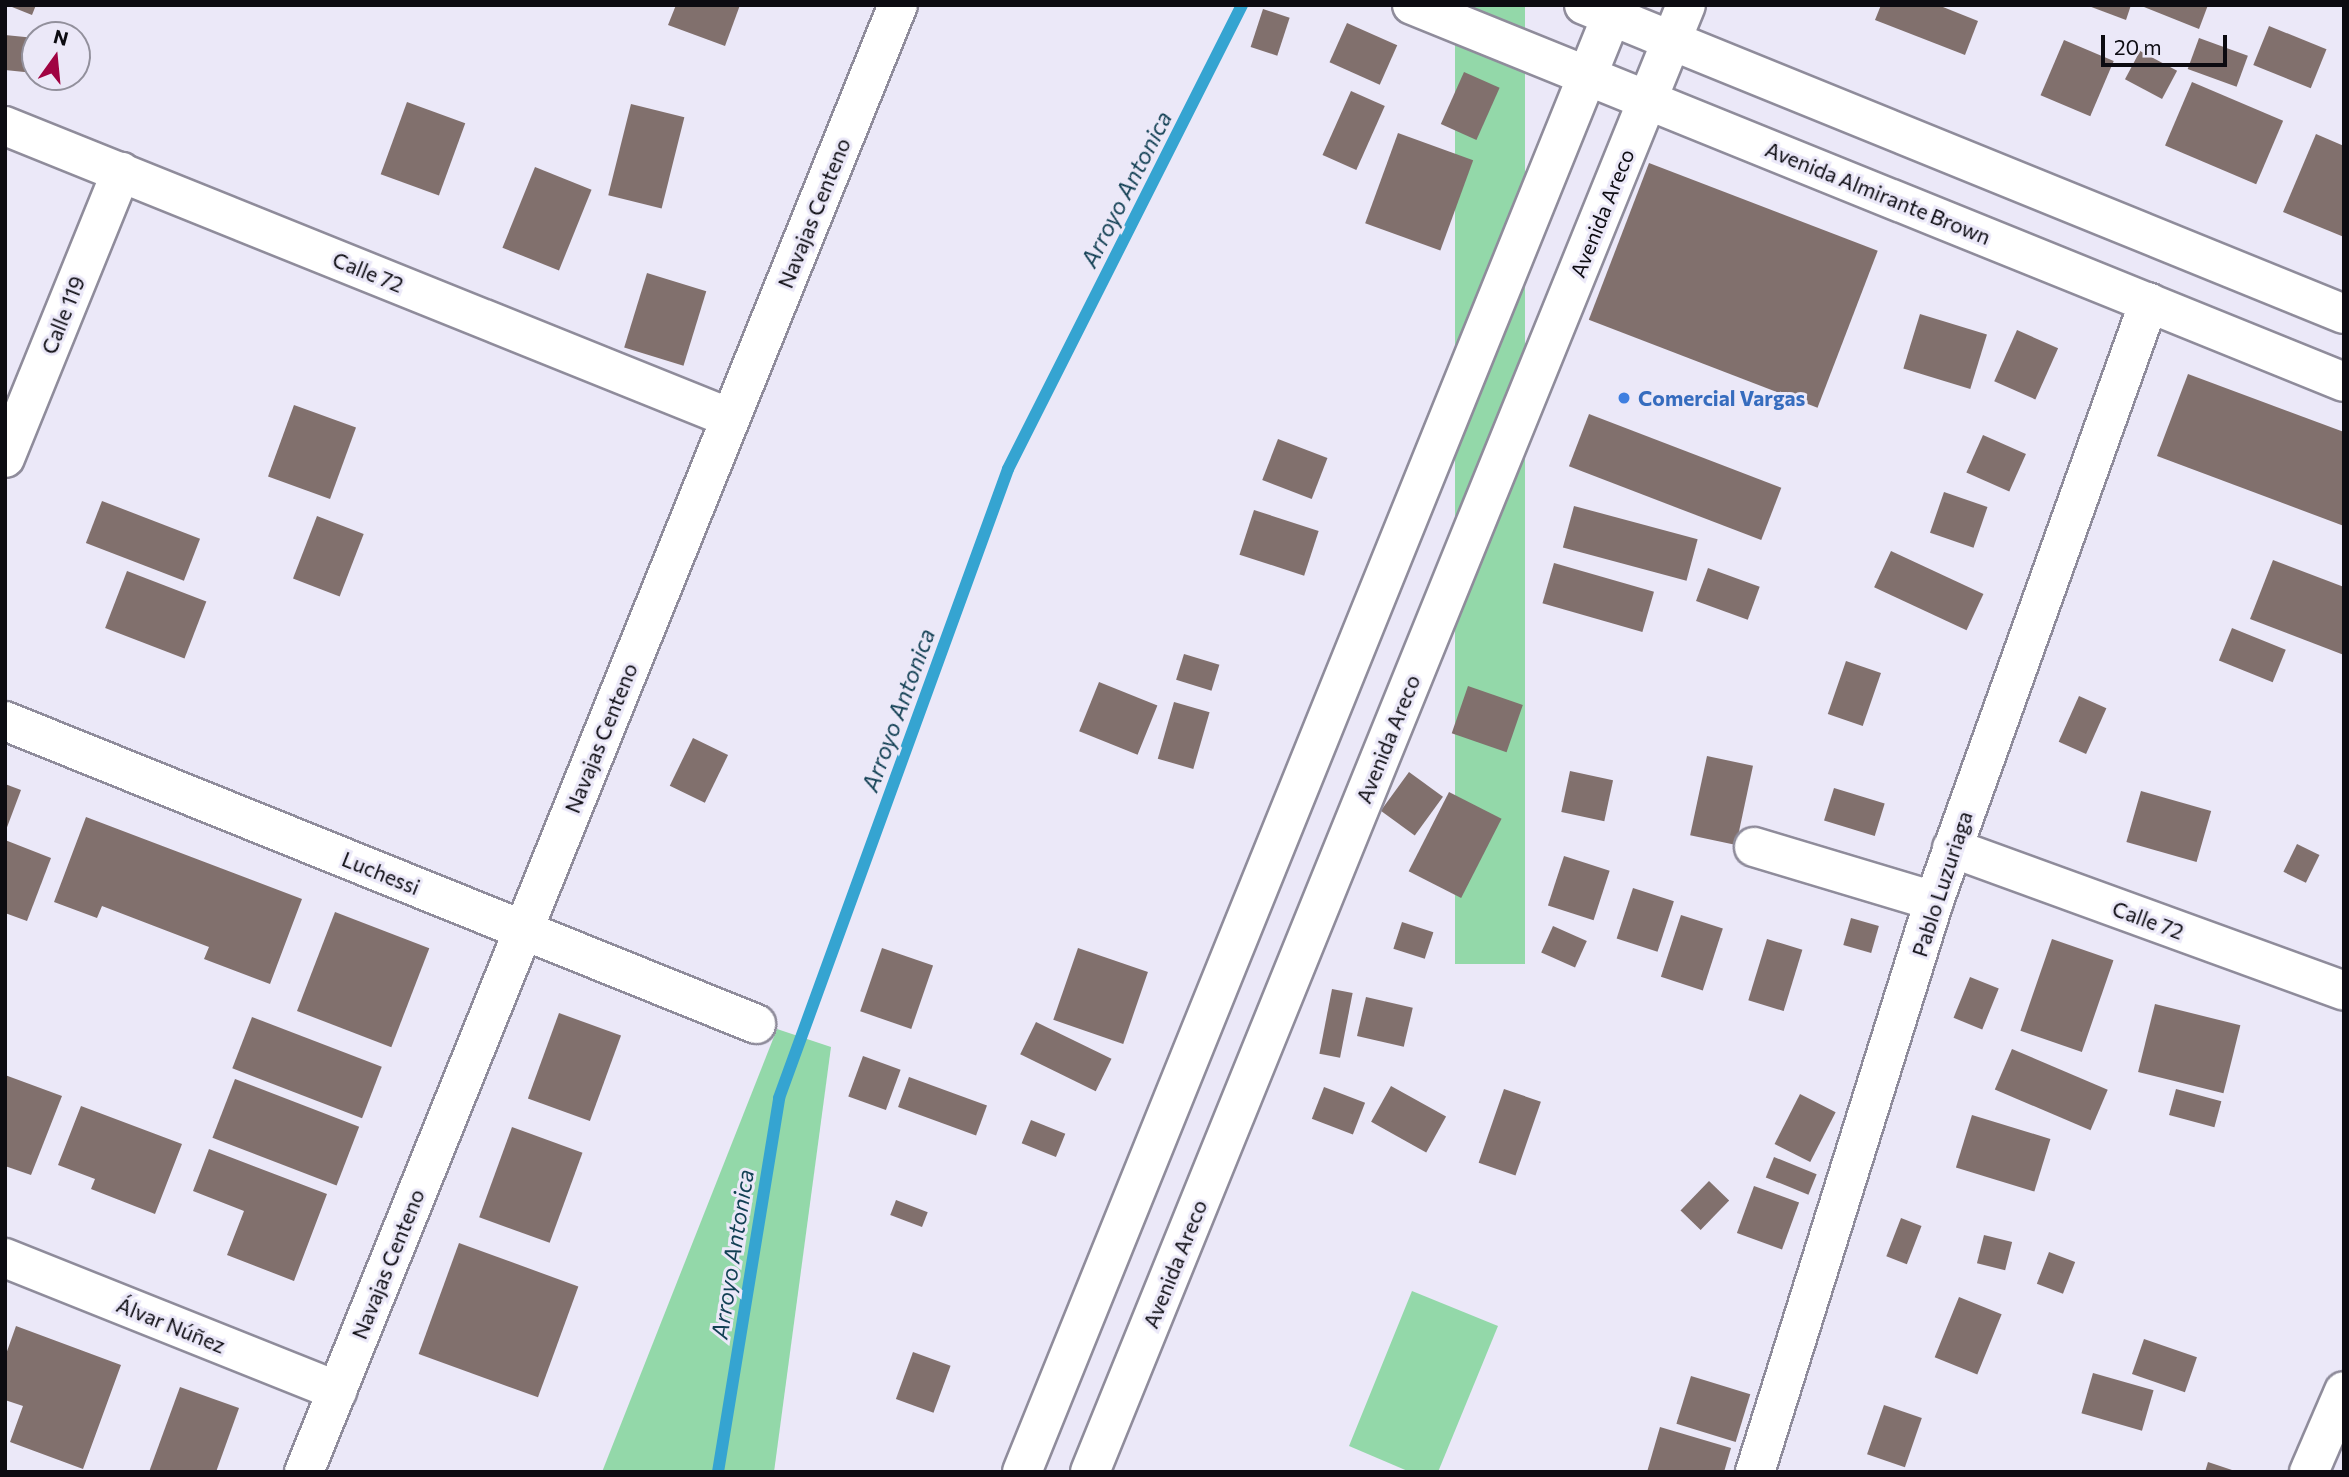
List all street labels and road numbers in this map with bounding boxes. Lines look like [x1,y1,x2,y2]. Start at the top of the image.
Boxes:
street label: Navajas Centeno [772,134,856,292]
street label: Avenida Almirante Brown [1762,136,1994,250]
street label: Avenida Areco [1565,145,1639,281]
street label: Calle 72 [329,246,407,298]
street label: Calle 119 [36,272,90,358]
street label: Navajas Centeno [559,659,643,817]
street label: Avenida Areco [1351,671,1425,807]
street label: Pablo Luzuriaga [1907,808,1977,960]
street label: Luchessi [338,846,424,900]
street label: Calle 72 [2109,896,2187,944]
street label: Navajas Centeno [346,1185,430,1343]
street label: Avenida Areco [1138,1196,1212,1332]
street label: Álvar Núñez [113,1292,229,1358]

